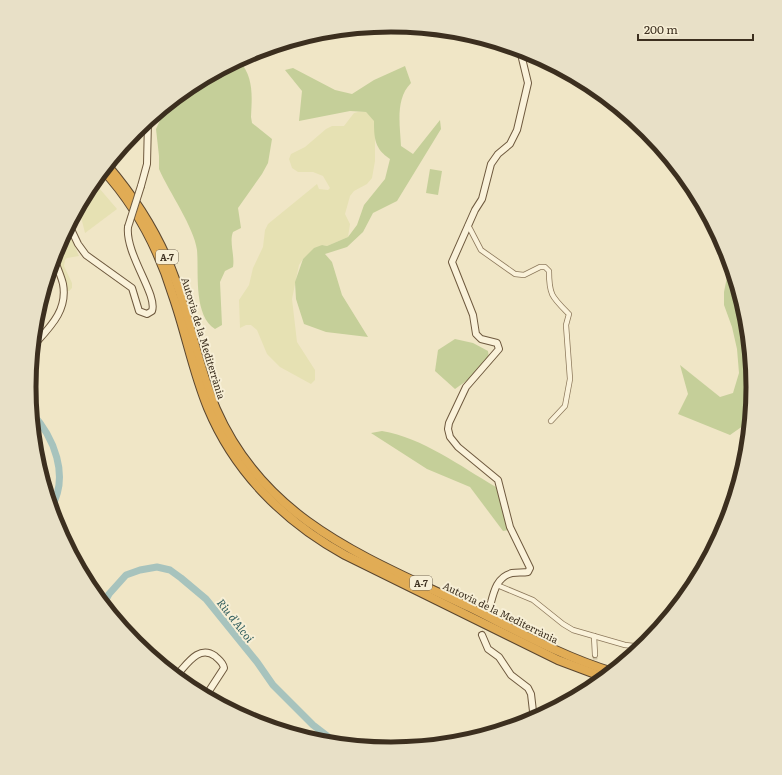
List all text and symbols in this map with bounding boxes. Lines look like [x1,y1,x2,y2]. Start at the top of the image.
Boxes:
scale bar [638,16,753,42]
text: 200 m [644,20,678,38]
road number: A-7 [156,250,178,264]
street label: Autovia de la Mediterrània [178,275,230,401]
road number: A-7 [410,576,432,590]
street label: Autovia de la Mediterrània [441,578,562,647]
water label: Riu d'Alcoi [214,595,259,646]

